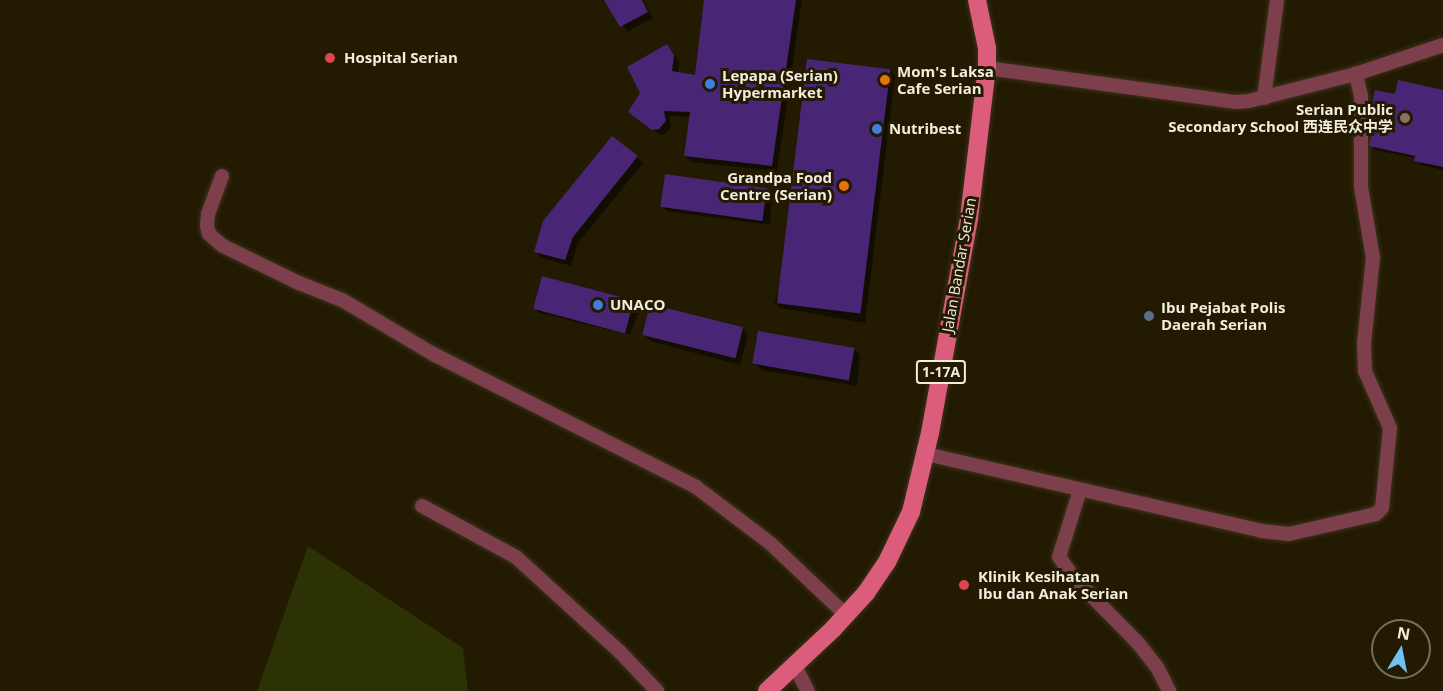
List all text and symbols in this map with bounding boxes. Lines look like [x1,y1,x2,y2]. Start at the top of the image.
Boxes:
marker: Hospital Serian [321,49,339,67]
place label: Hospital Serian [344,49,458,67]
place label: Mom's Laksa Cafe Serian [897,62,994,97]
place label: Lepapa (Serian) Hypermarket [722,66,838,101]
marker: Mom's Laksa Cafe Serian [878,73,892,87]
marker: Lepapa (Serian) Hypermarket [703,77,717,91]
place label: Serian Public Secondary School 西连民众中学 [1168,100,1393,135]
marker: Serian Public Secondary School 西连民众中学 [1398,111,1412,125]
place label: Nutribest [889,120,961,138]
marker: Nutribest [870,122,884,136]
place label: Grandpa Food Centre (Serian) [720,168,832,203]
marker: Grandpa Food Centre (Serian) [837,179,851,193]
street label: Jalan Bandar Serian [938,196,980,334]
place label: UNACO [610,296,665,314]
marker: UNACO [591,298,605,312]
place label: Ibu Pejabat Polis Daerah Serian [1161,298,1285,333]
marker: Ibu Pejabat Polis Daerah Serian [1142,309,1156,323]
road number: 1-17A [916,361,966,383]
place label: Klinik Kesihatan Ibu dan Anak Serian [978,567,1128,602]
marker: Klinik Kesihatan Ibu dan Anak Serian [955,576,973,594]
north arrow [1371,619,1431,679]
text: N [1395,621,1412,645]

